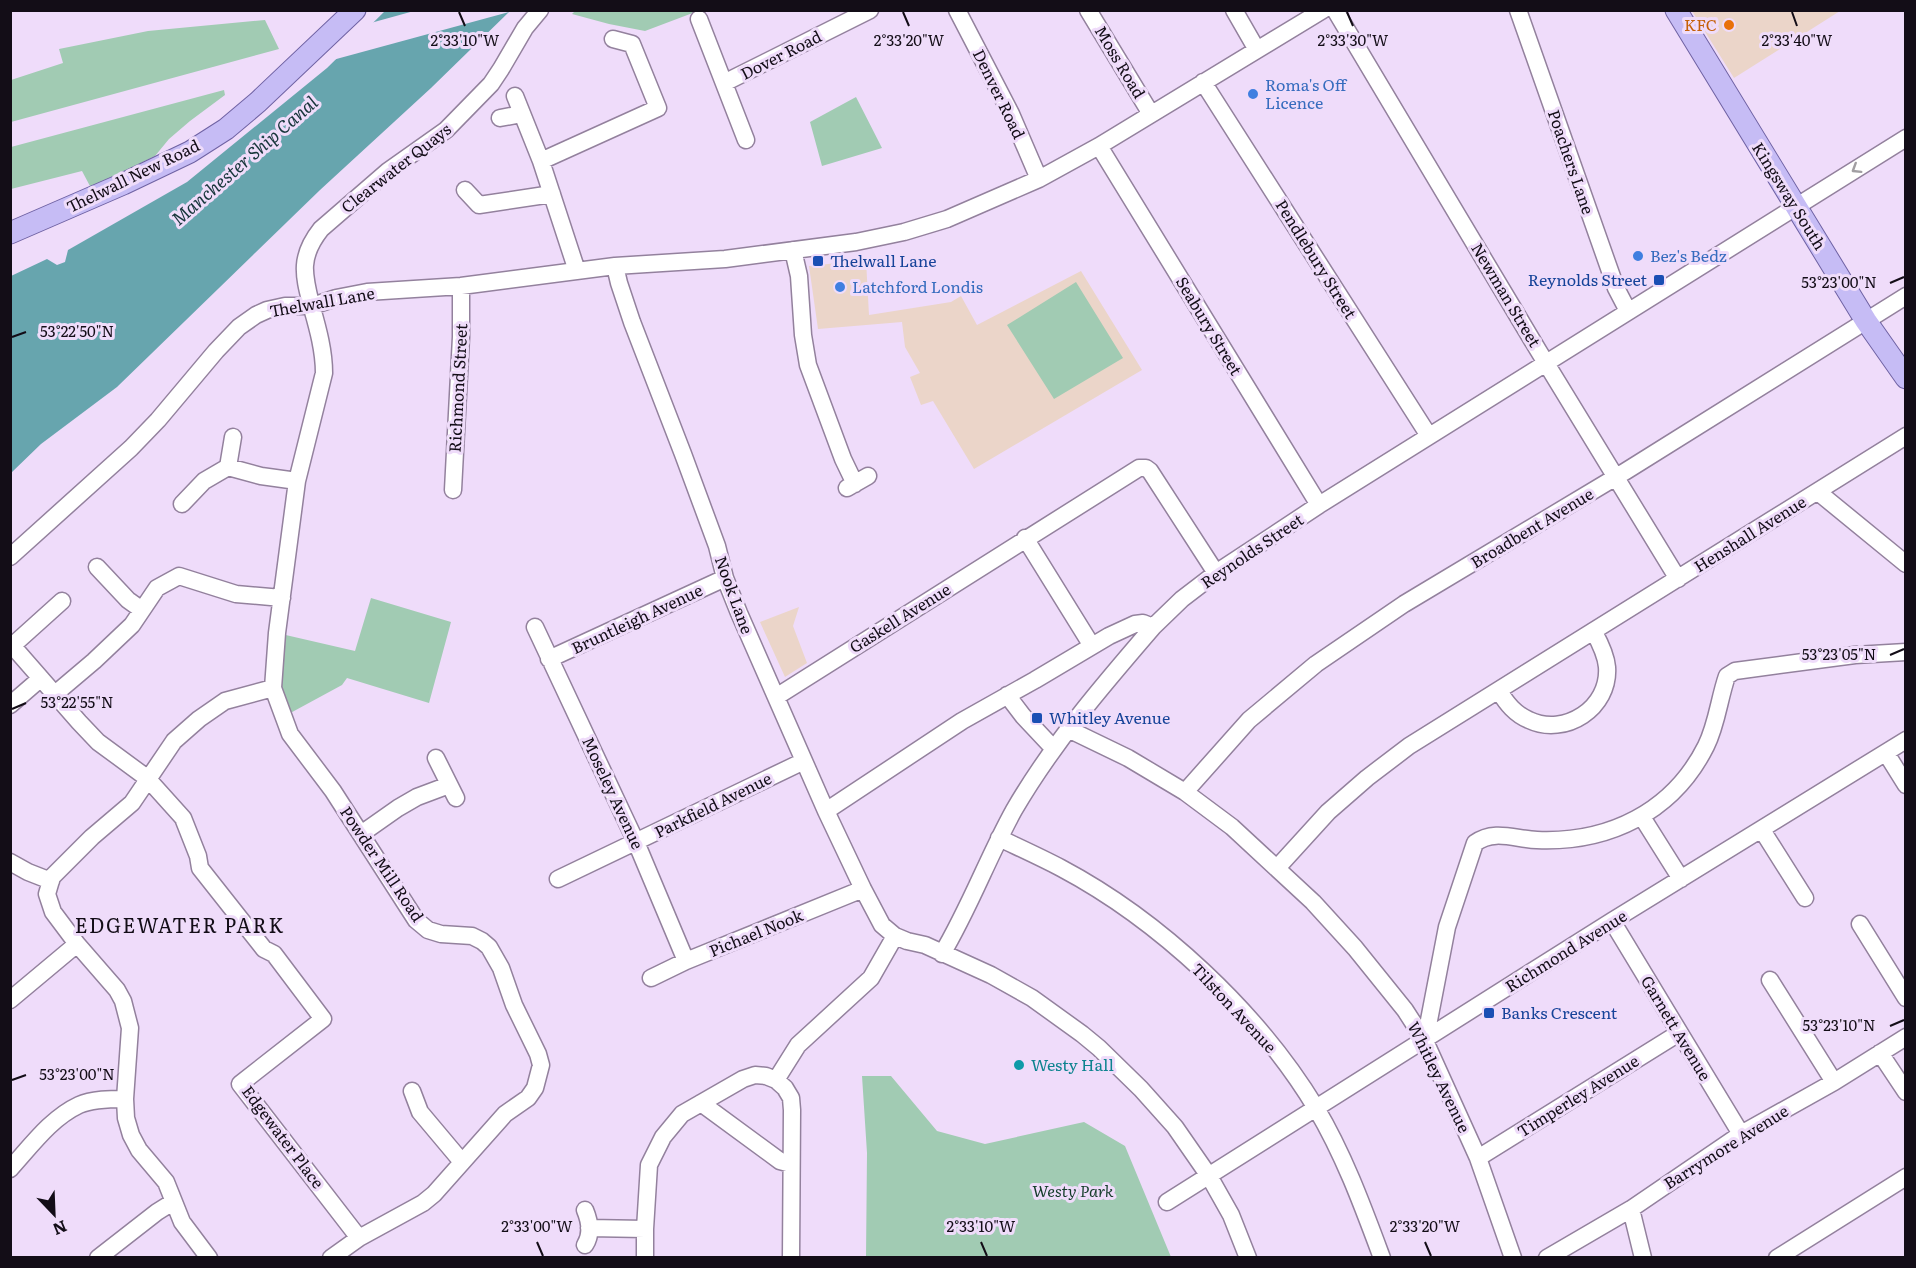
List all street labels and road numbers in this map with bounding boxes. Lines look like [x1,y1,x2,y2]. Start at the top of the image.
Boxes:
street label: Moss Road [1090,20,1152,103]
street label: Dover Road [736,23,825,85]
street label: Denver Road [968,45,1032,143]
street label: Poachers Lane [1543,106,1601,217]
street label: Clearwater Quays [335,117,455,218]
street label: Thelwall New Road [62,132,203,218]
street label: Kingsway South [1747,137,1833,254]
street label: Pendlebury Street [1270,194,1364,323]
street label: Newman Street [1466,238,1548,352]
street label: Seabury Street [1171,271,1249,380]
street label: Thelwall Lane [267,280,376,322]
street label: Richmond Street [442,322,472,453]
street label: Broadbent Avenue [1466,481,1597,573]
street label: Henshall Avenue [1689,489,1810,577]
street label: Reynolds Street [1195,507,1308,593]
street label: Nook Lane [710,552,760,637]
street label: Gaskell Avenue [844,576,955,658]
street label: Bruntleigh Avenue [567,577,706,659]
street label: Moseley Avenue [577,732,651,853]
street label: Parkfield Avenue [650,765,775,843]
street label: Powder Mill Road [335,801,431,926]
street label: Pichael Nook [705,902,806,962]
street label: Richmond Avenue [1500,903,1631,997]
street label: Tilston Avenue [1187,957,1283,1058]
street label: Garnett Avenue [1636,970,1718,1085]
street label: Whitley Avenue [1403,1017,1477,1136]
street label: Timperley Avenue [1512,1048,1643,1142]
street label: Edgewater Place [237,1080,331,1193]
street label: Barrymore Avenue [1658,1098,1793,1194]

